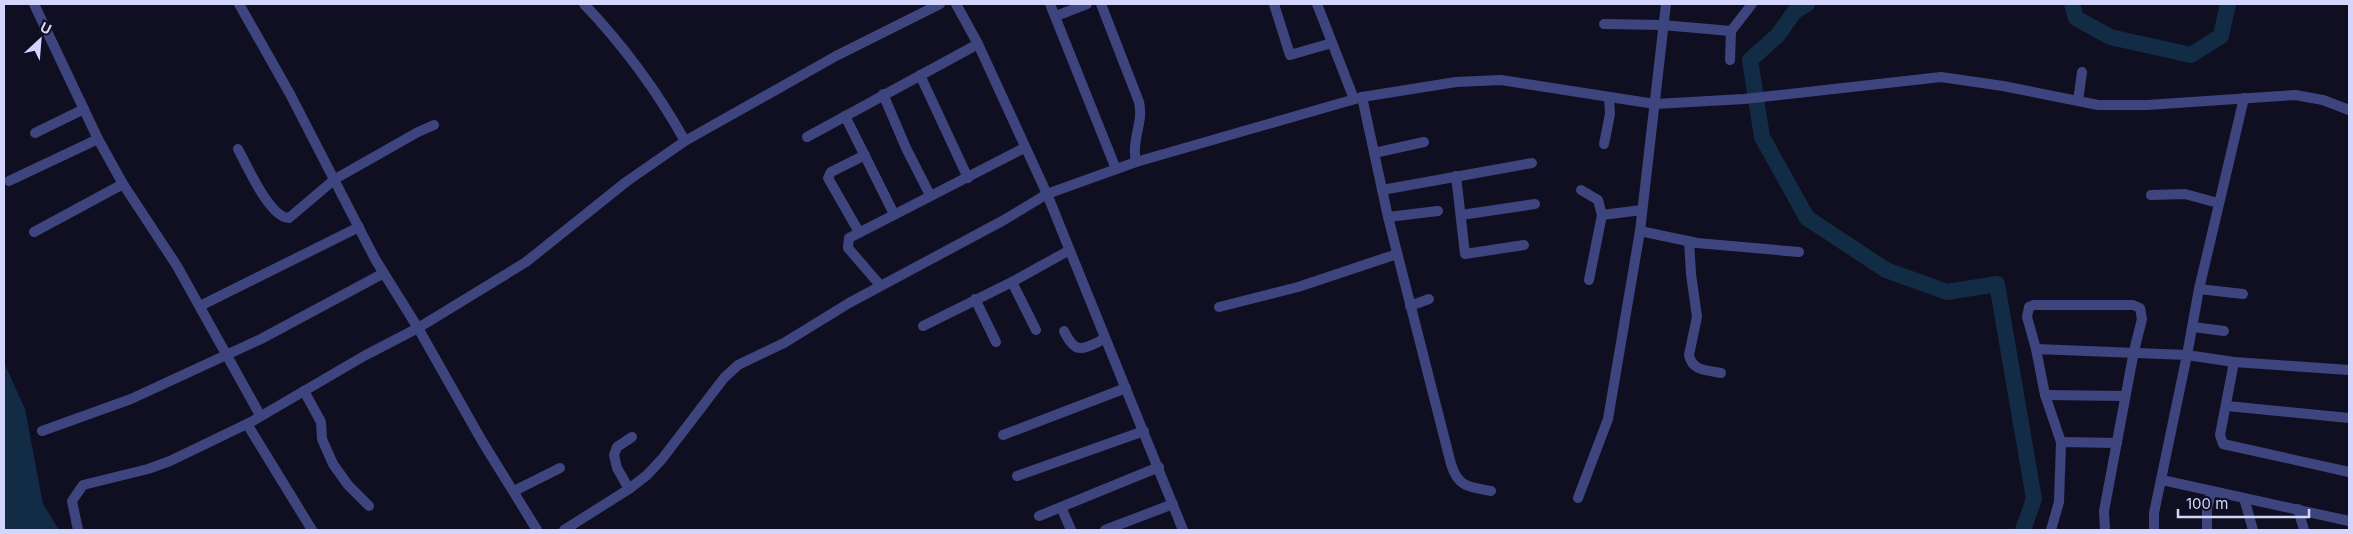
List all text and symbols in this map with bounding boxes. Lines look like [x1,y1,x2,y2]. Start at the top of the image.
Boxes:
north arrow [15,15,65,65]
text: U [38,18,54,38]
scale bar [2178,486,2309,518]
text: 100 m [2186,494,2228,513]

